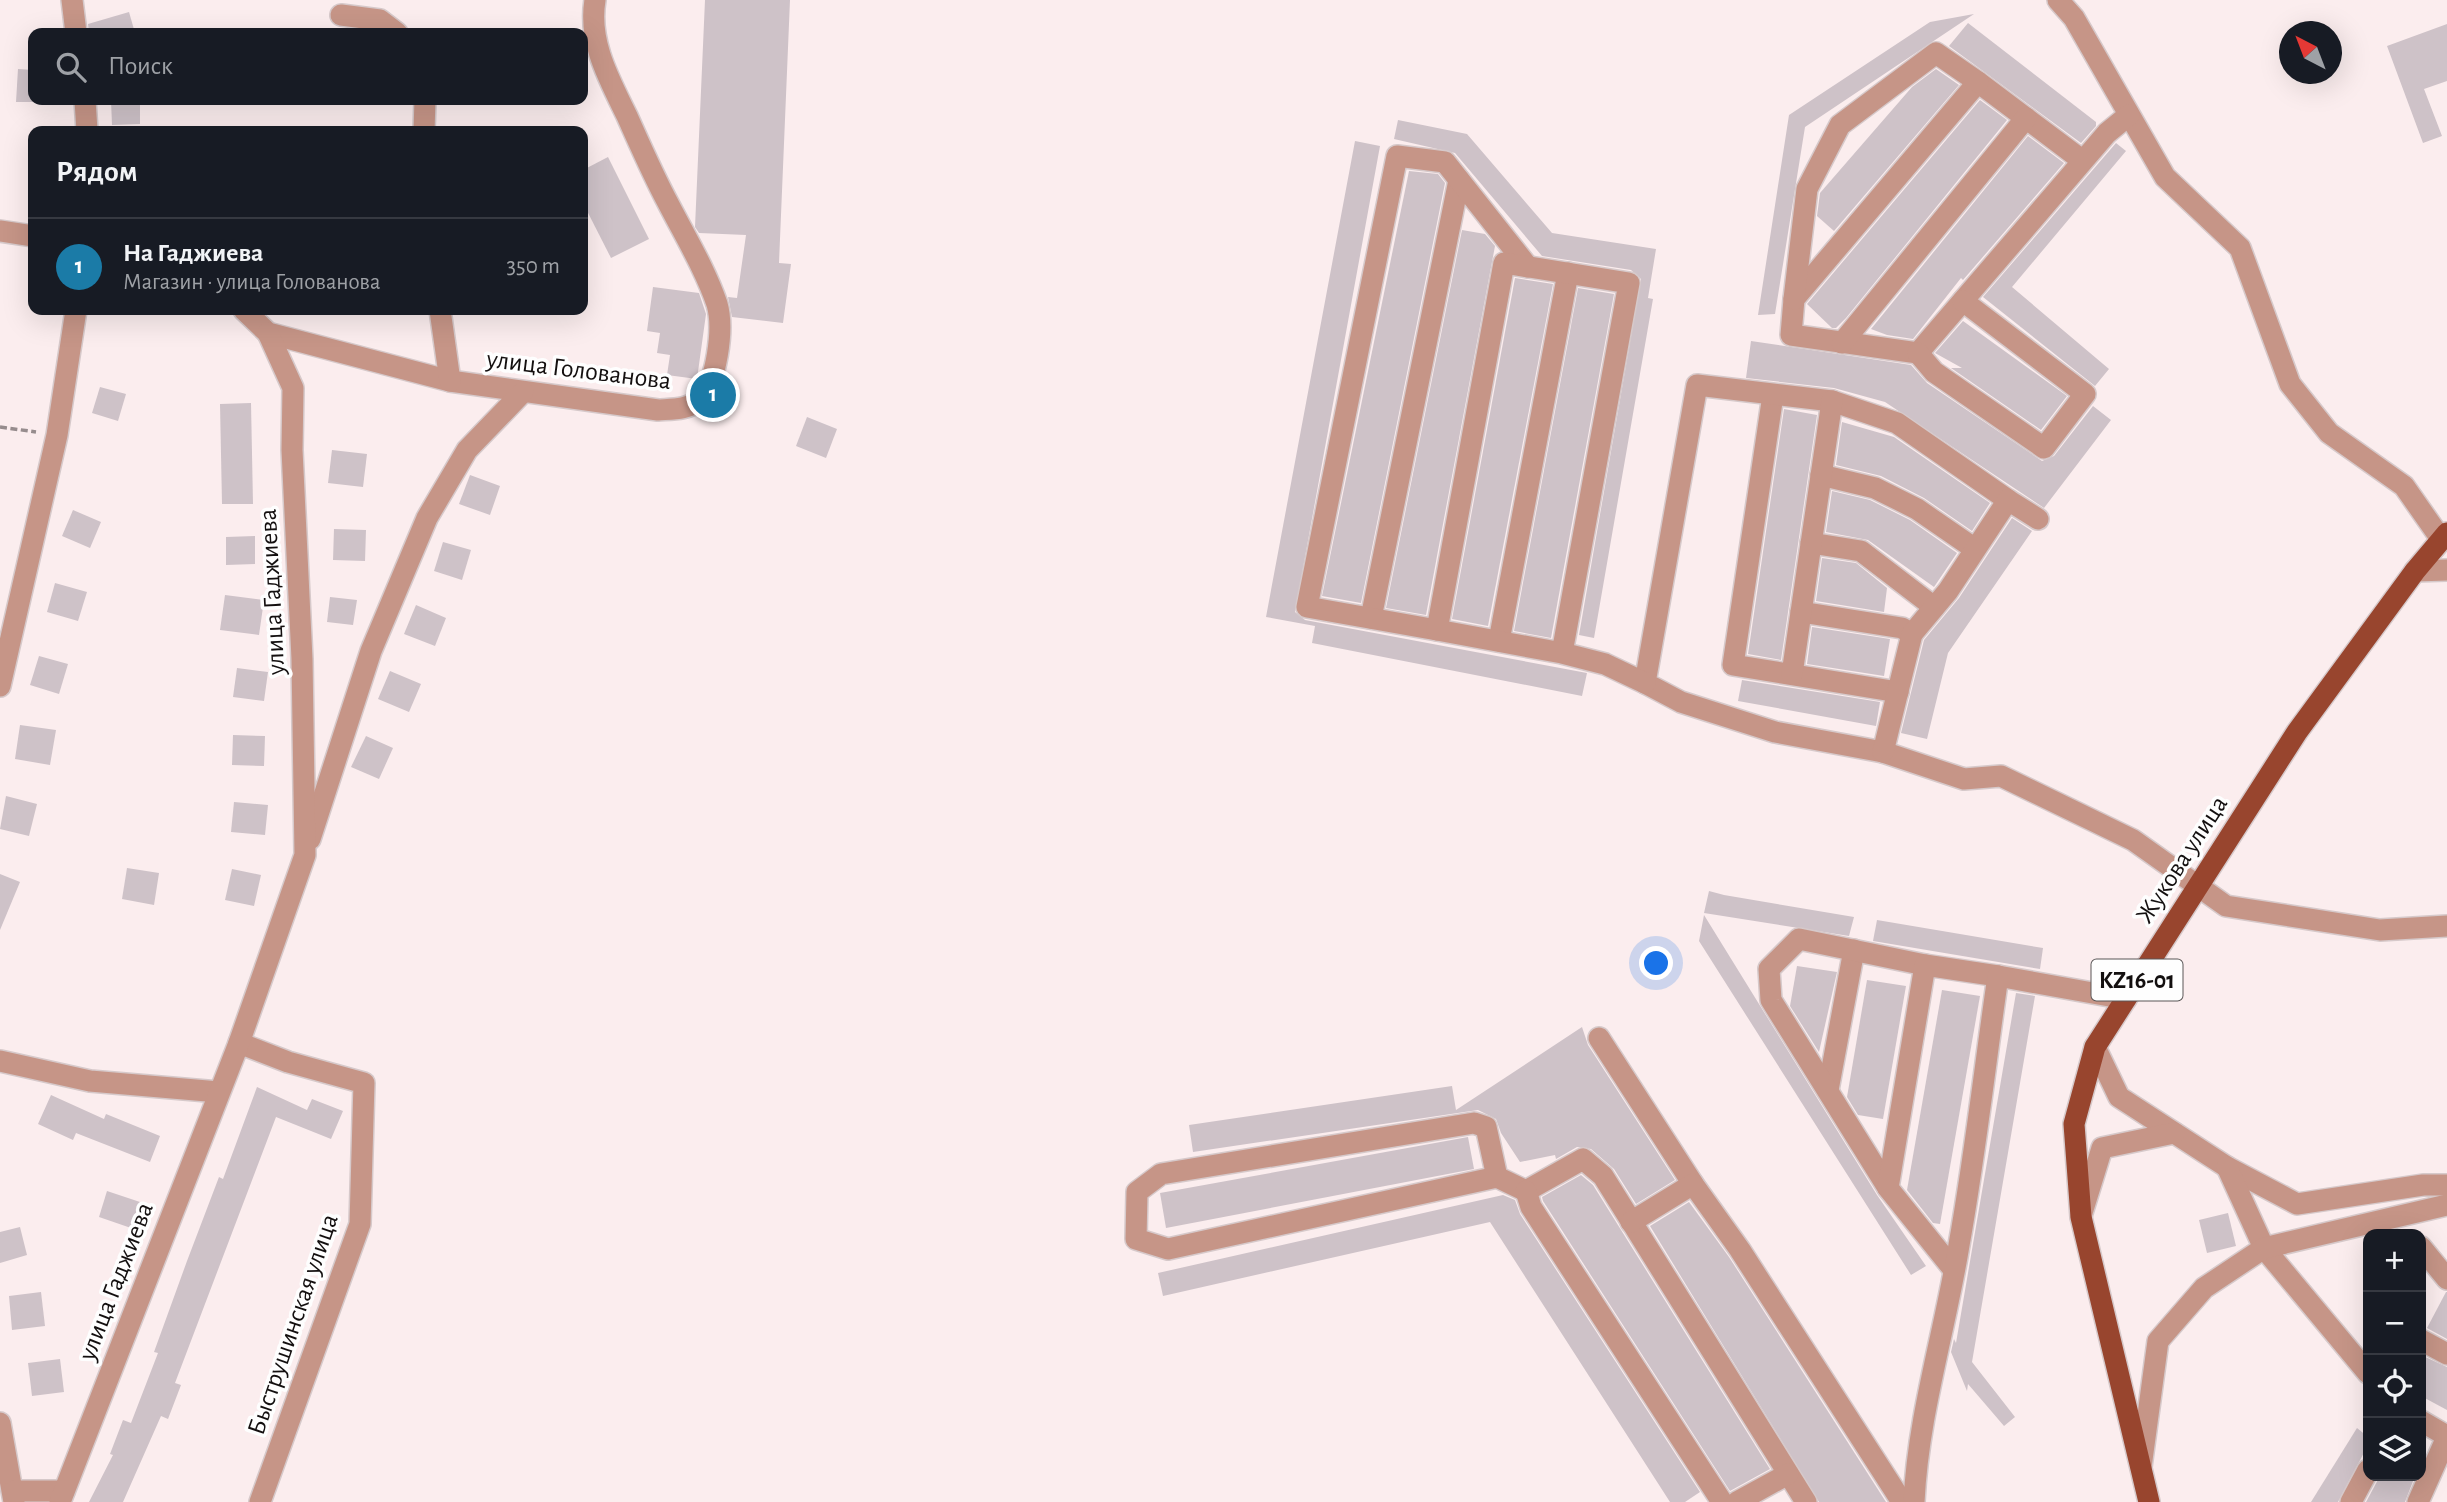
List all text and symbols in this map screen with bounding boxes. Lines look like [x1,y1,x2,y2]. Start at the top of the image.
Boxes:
north arrow [2279,21,2342,84]
search box [28,28,588,105]
icon: search [52,48,90,86]
text: Поиск [108,53,173,79]
text: Рядом [56,157,138,187]
text: На Гаджиева [123,240,263,266]
text: 1 [75,255,83,278]
text: 350 m [507,255,560,278]
text: Магазин · улица Голованова [123,271,381,294]
street label: улица Голованова [484,346,673,394]
pin: 1 [690,369,736,421]
street label: улица Гаджиева [255,508,289,677]
street label: Жукова улица [2131,791,2233,928]
your location [1639,946,1673,980]
road number: KZ16-01 [2092,960,2182,1000]
street label: улица Гаджиева [74,1199,158,1365]
street label: Быструшинская улица [243,1210,343,1438]
map controls [2363,1229,2426,1481]
button: + [2363,1229,2426,1292]
button: − [2363,1292,2426,1355]
button: locate [2363,1355,2426,1418]
button: layers [2363,1418,2426,1481]

